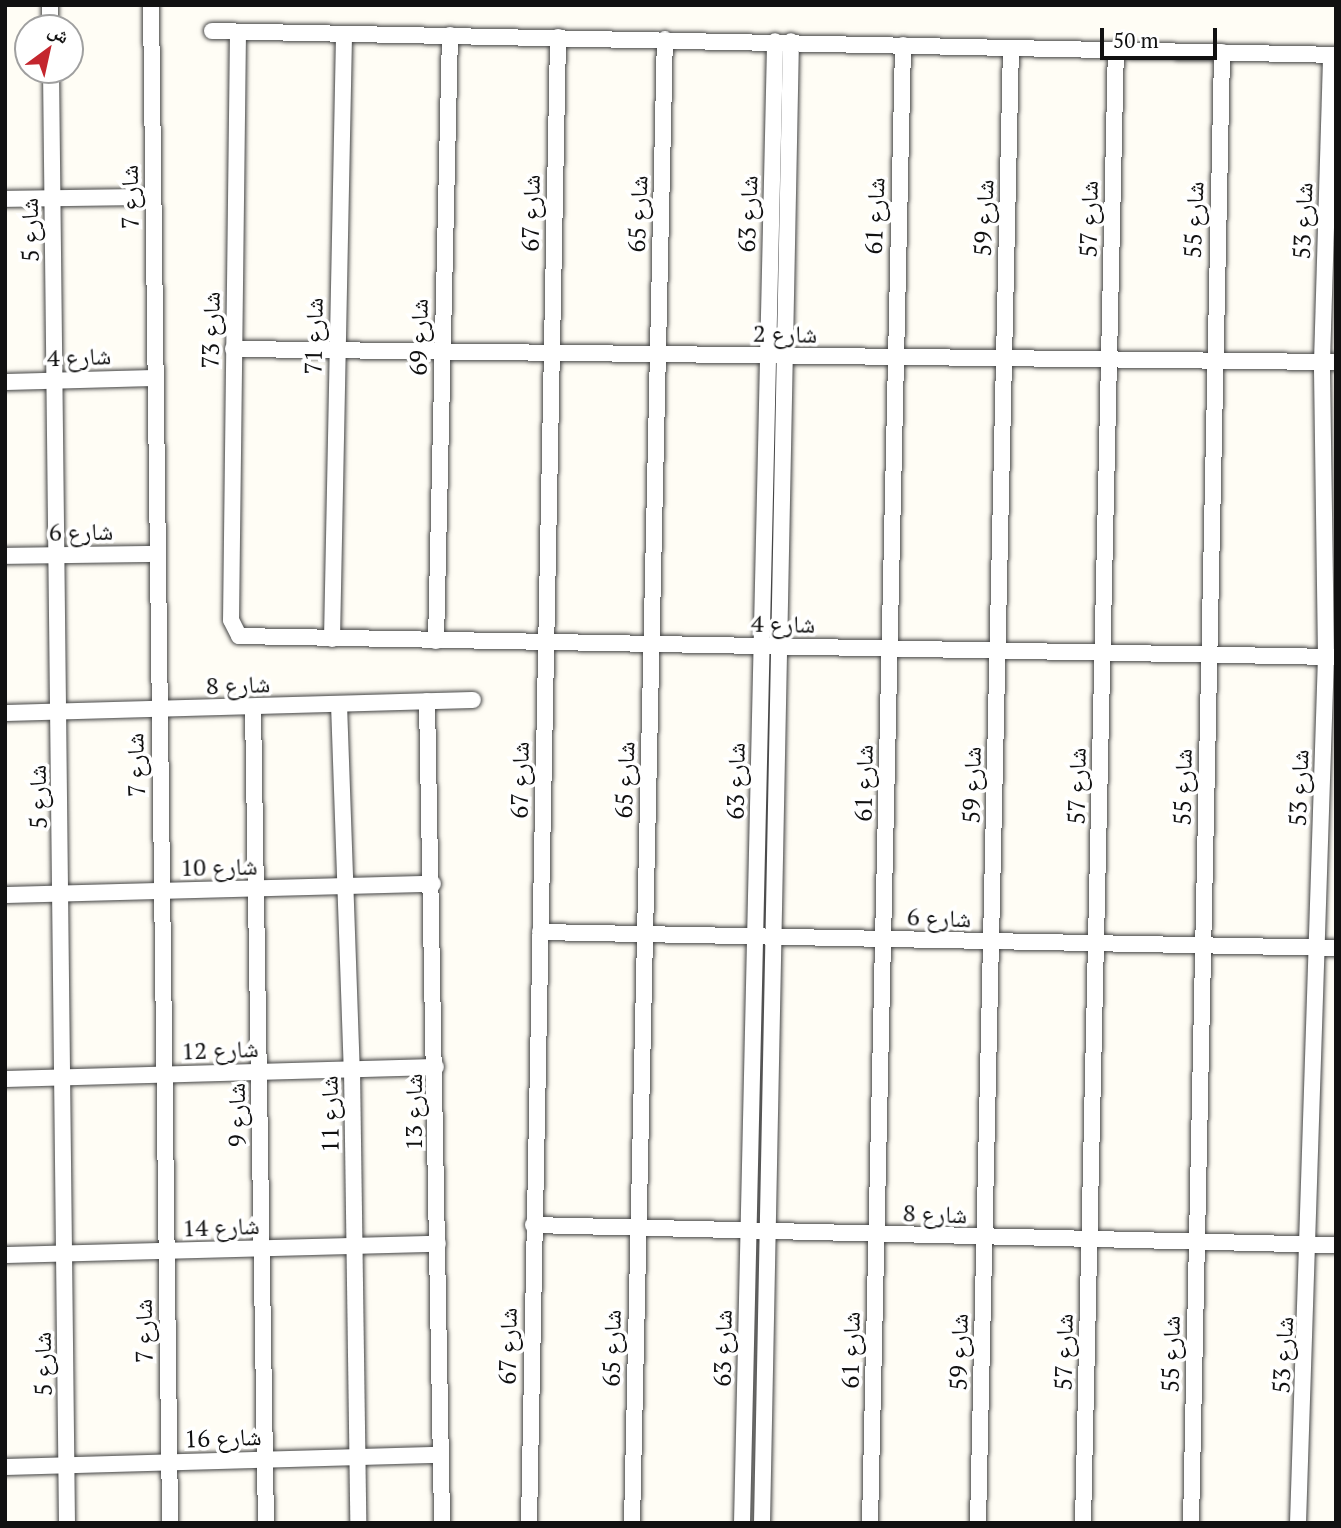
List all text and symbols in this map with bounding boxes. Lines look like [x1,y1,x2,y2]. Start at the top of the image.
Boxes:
north arrow [14,14,84,84]
scale bar [1103,14,1220,58]
text: ش [44,17,75,49]
text: 50 m [1113,26,1159,54]
street label: شارع 7 [115,165,145,229]
street label: شارع 67 [516,174,546,252]
street label: شارع 65 [622,175,654,253]
street label: شارع 63 [732,175,764,253]
street label: شارع 61 [859,177,891,255]
street label: شارع 59 [968,179,1000,257]
street label: شارع 57 [1074,180,1104,258]
street label: شارع 55 [1178,181,1210,259]
street label: شارع 53 [1287,182,1319,260]
street label: شارع 5 [15,198,45,262]
street label: شارع 73 [196,291,226,369]
street label: شارع 71 [299,297,329,375]
street label: شارع 69 [404,298,434,376]
street label: شارع 2 [753,319,817,349]
street label: شارع 4 [46,341,112,373]
street label: شارع 6 [49,517,113,547]
street label: شارع 4 [751,609,815,639]
street label: شارع 8 [205,669,271,701]
street label: شارع 7 [120,732,152,798]
street label: شارع 67 [505,741,535,819]
street label: شارع 65 [609,741,641,819]
street label: شارع 63 [721,742,751,820]
street label: شارع 61 [849,744,879,822]
street label: شارع 59 [957,746,987,824]
street label: شارع 57 [1062,747,1092,825]
street label: شارع 55 [1168,748,1198,826]
street label: شارع 53 [1283,749,1315,827]
street label: شارع 5 [23,765,53,829]
street label: شارع 10 [180,852,258,882]
street label: شارع 6 [906,902,972,934]
street label: شارع 12 [181,1034,259,1066]
street label: شارع 13 [400,1073,428,1151]
street label: شارع 11 [315,1075,345,1153]
street label: شارع 9 [222,1083,252,1147]
street label: شارع 8 [902,1198,968,1230]
street label: شارع 14 [182,1211,260,1243]
street label: شارع 7 [129,1299,159,1363]
street label: شارع 67 [493,1307,523,1385]
street label: شارع 65 [597,1309,627,1387]
street label: شارع 63 [708,1309,738,1387]
street label: شارع 61 [836,1311,866,1389]
street label: شارع 59 [944,1313,974,1391]
street label: شارع 57 [1049,1313,1079,1391]
street label: شارع 55 [1156,1315,1186,1393]
street label: شارع 53 [1267,1316,1299,1394]
street label: شارع 5 [28,1332,58,1396]
street label: شارع 16 [184,1422,262,1454]

